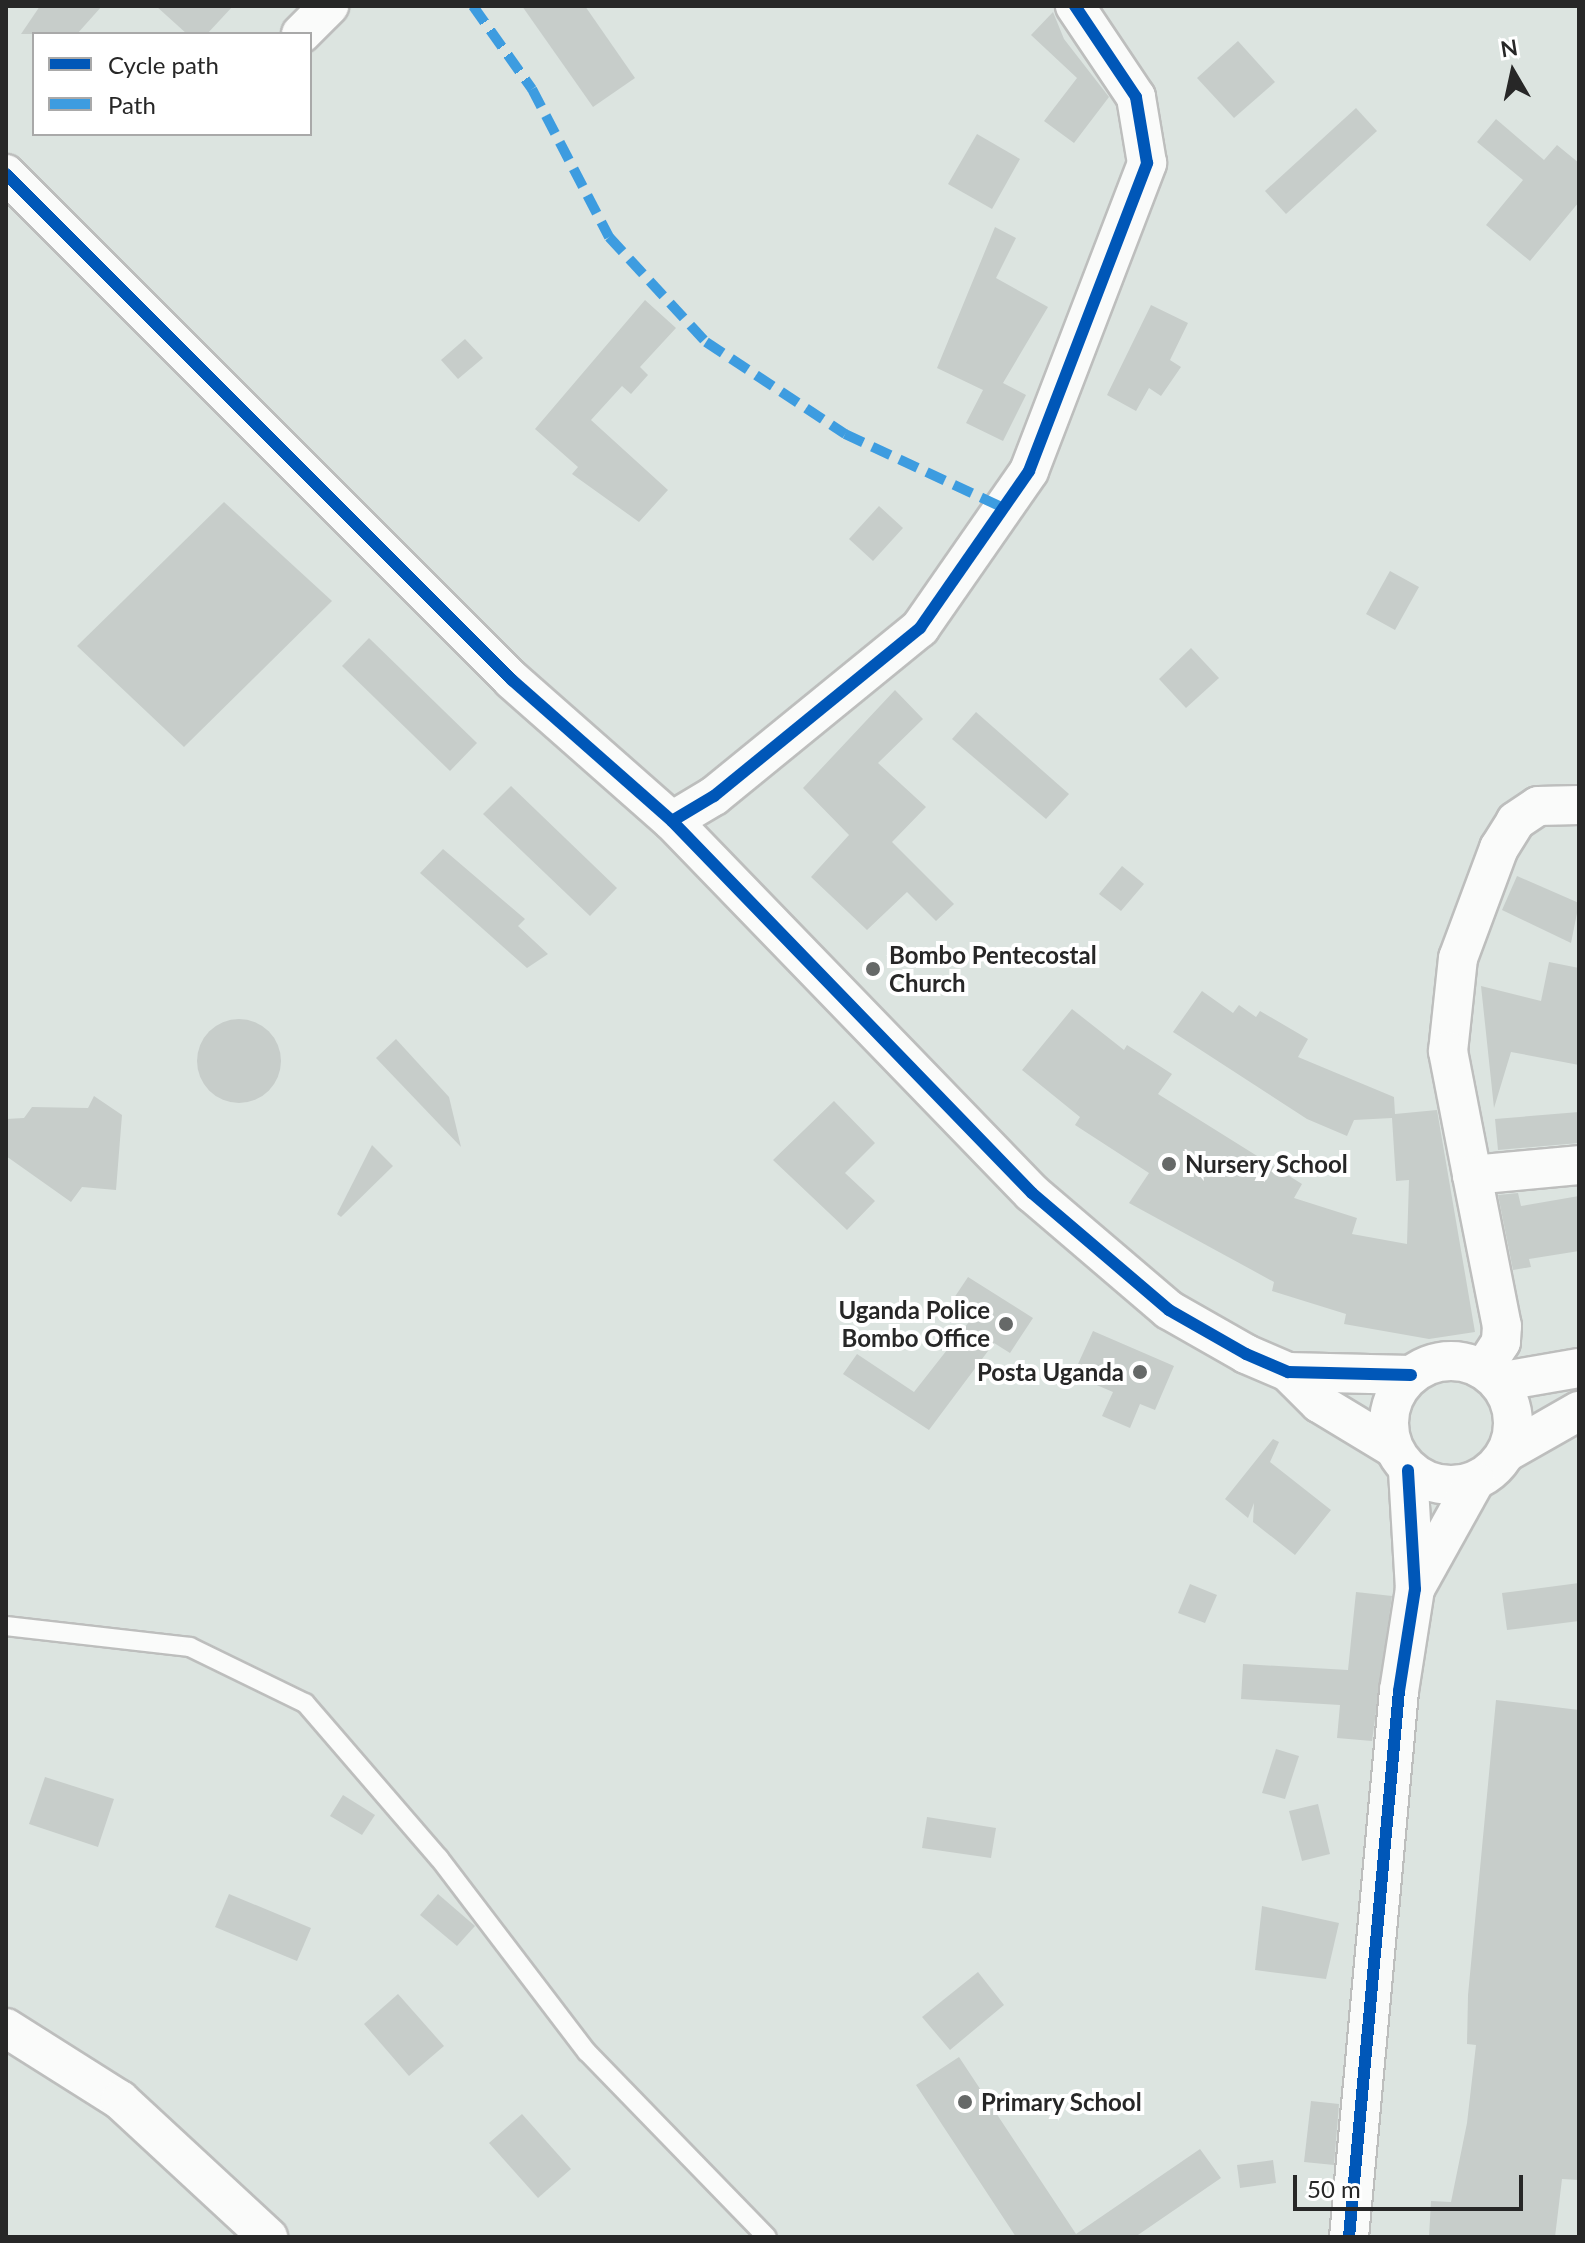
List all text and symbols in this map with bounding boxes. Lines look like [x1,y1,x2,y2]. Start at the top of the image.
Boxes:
legend [32,32,312,136]
north arrow [1473,32,1553,112]
text: N [1499,33,1520,62]
text: Cycle path [108,50,219,79]
text: Path [108,90,156,119]
place label: Bombo Pentecostal Church [889,941,1097,997]
marker: Bombo Pentecostal Church [864,960,882,978]
place label: Nursery School [1185,1150,1348,1178]
marker: Nursery School [1160,1155,1178,1173]
place label: Uganda Police Bombo Office [838,1296,990,1352]
marker: Uganda Police Bombo Office [997,1315,1015,1333]
place label: Posta Uganda [977,1358,1124,1386]
marker: Posta Uganda [1131,1363,1149,1381]
place label: Primary School [981,2088,1142,2116]
marker: Primary School [956,2093,974,2111]
scale bar [1297,2159,1527,2209]
text: 50 m [1307,2174,1361,2203]

